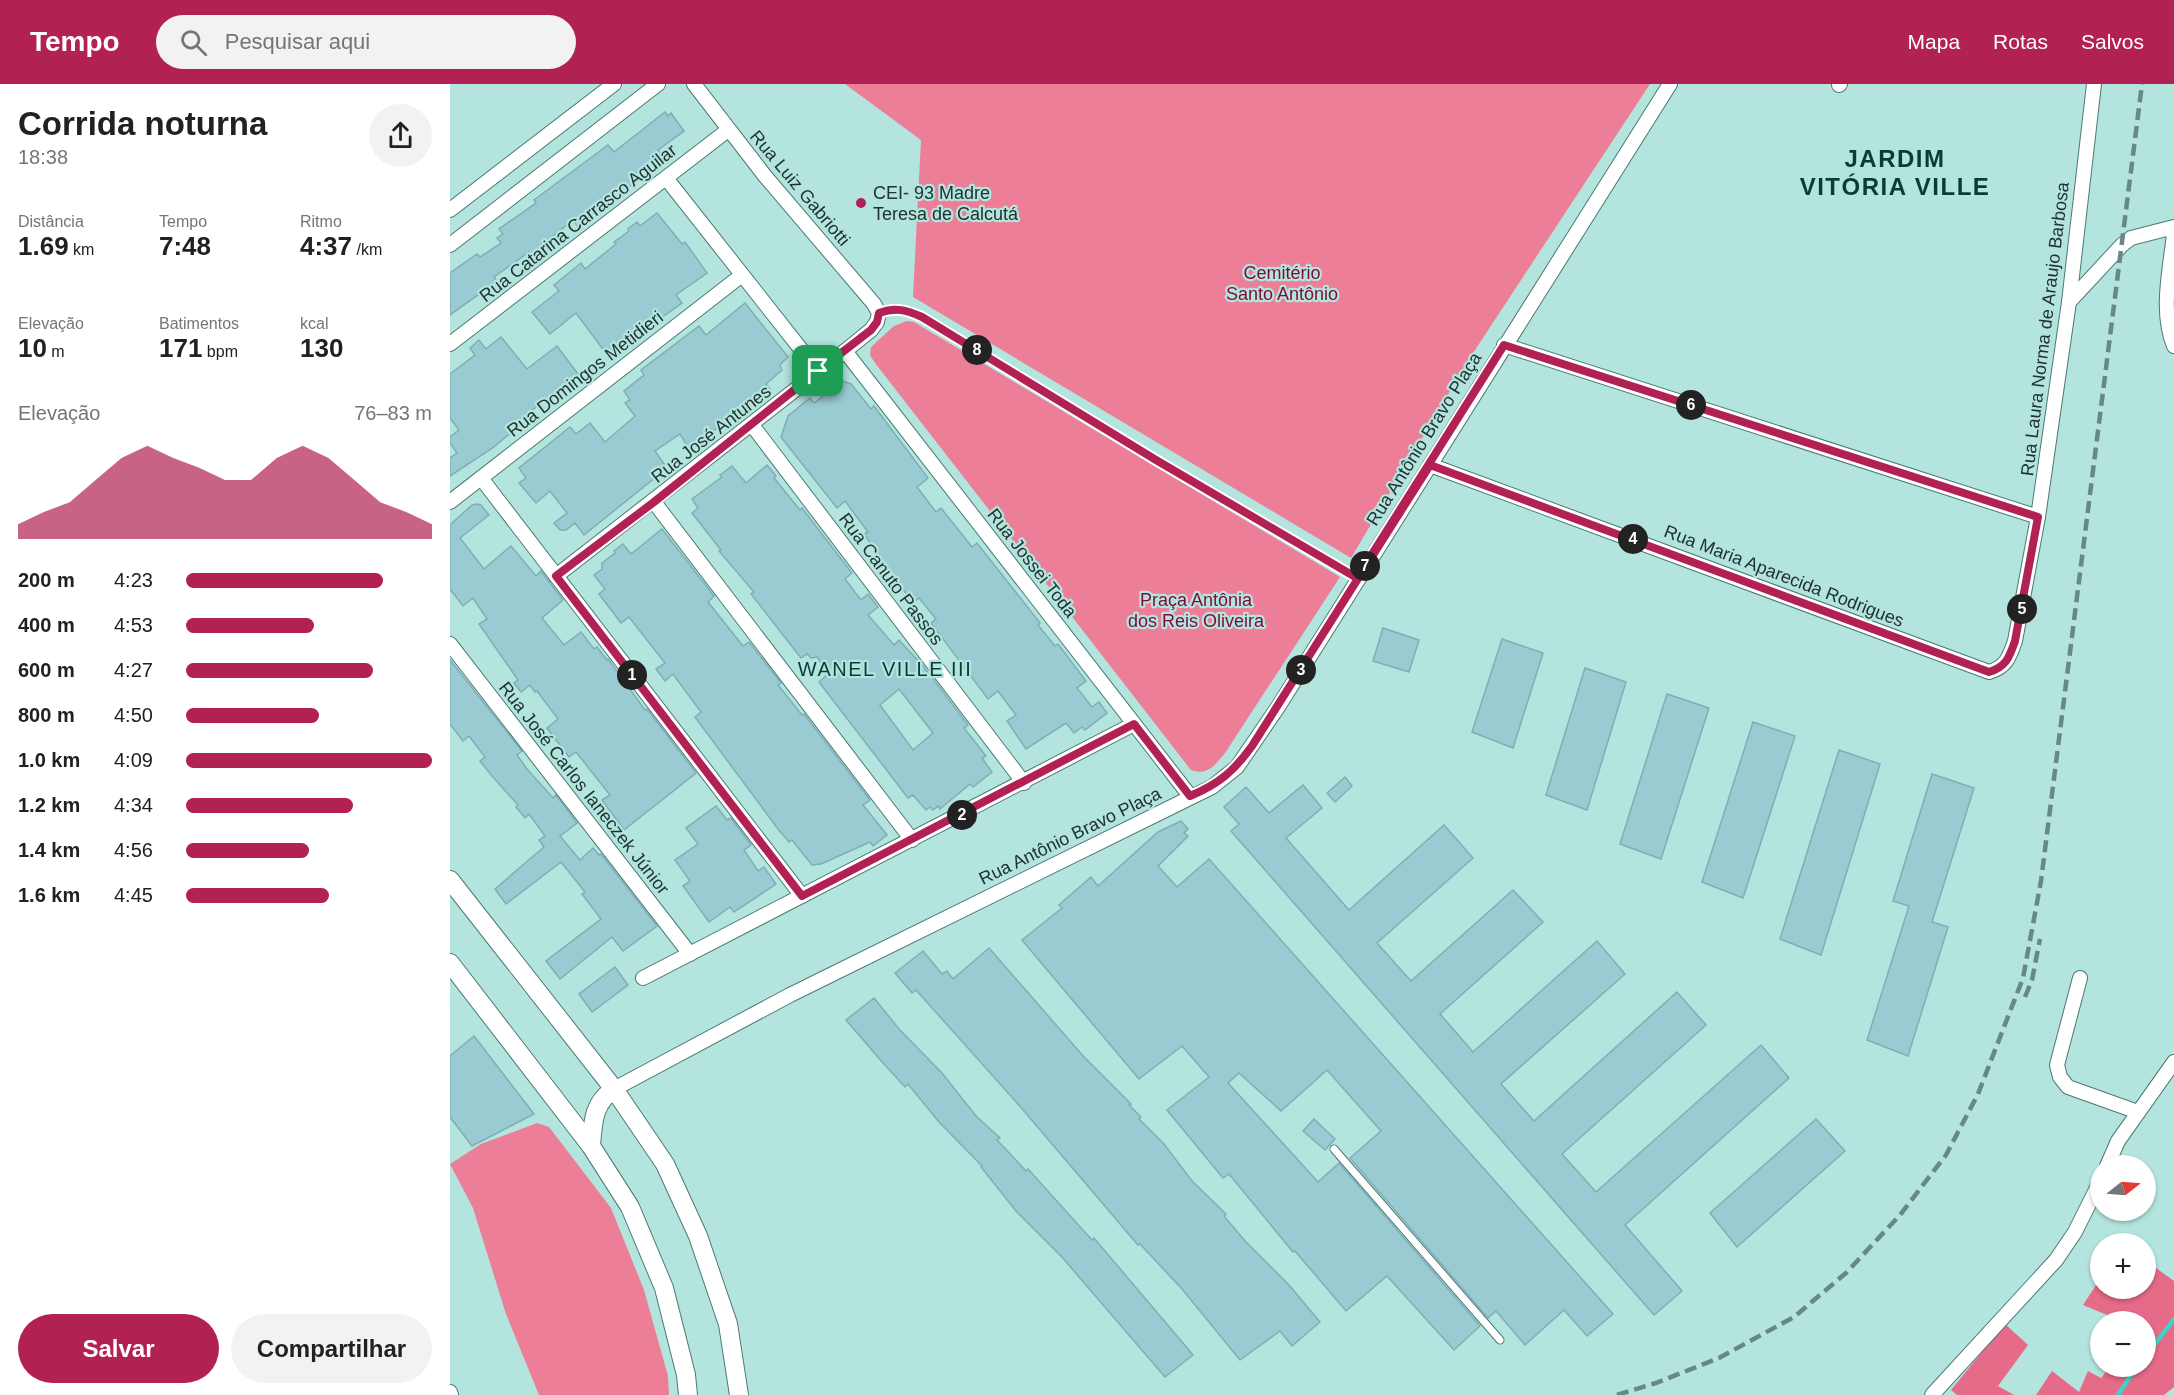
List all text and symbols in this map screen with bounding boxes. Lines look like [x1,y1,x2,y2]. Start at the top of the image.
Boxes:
search box [156,15,576,69]
text: Tempo [30,26,120,57]
icon: search [177,26,210,59]
text: Pesquisar aqui [225,29,370,54]
text: Mapa [1908,30,1960,53]
text: Rotas [1993,30,2048,53]
text: Salvos [2081,30,2144,53]
button: share [369,104,432,167]
text: Corrida noturna [18,105,267,142]
street label: Rua Luiz Gabriotti [746,126,854,250]
street label: Rua Catarina Carrasco Aguilar [476,140,680,306]
district label: JARDIM VITÓRIA VILLE [1800,145,1990,200]
text: 18:38 [18,146,68,168]
street label: Rua Laura Norma de Araujo Barbosa [2017,180,2073,477]
place label: CEI- 93 Madre Teresa de Calcutá [873,183,1019,224]
marker: CEI- 93 Madre Teresa de Calcutá [854,196,868,210]
text: Distância [18,213,84,230]
text: Tempo [159,213,207,230]
text: Ritmo [300,213,342,230]
text: 1.69 [18,231,69,261]
text: 7:48 [159,231,211,261]
text: 4:37 [300,231,352,261]
text: km [69,241,94,258]
text: /km [352,241,382,258]
park label: Cemitério Santo Antônio [1226,263,1338,304]
street label: Rua Domingos Metidieri [503,307,667,441]
text: Elevação [18,315,84,332]
text: Batimentos [159,315,239,332]
text: kcal [300,315,328,332]
text: 10 [18,333,47,363]
text: 171 [159,333,202,363]
text: 130 [300,333,343,363]
pin: 8 [962,335,992,365]
text: 8 [973,341,981,358]
text: m [47,343,65,360]
text: bpm [202,343,238,360]
pin [792,345,843,396]
street label: Rua Antônio Bravo Plaça [1362,348,1486,529]
icon: arrive [801,354,834,387]
street label: Rua José Antunes [647,381,775,487]
pin: 6 [1676,390,1706,420]
text: 6 [1687,396,1695,413]
text: Elevação [18,402,100,424]
text: 76–83 m [354,402,432,424]
street label: Rua Jossei Toda [983,505,1081,622]
street label: Rua Canuto Passos [835,509,947,649]
street label: Rua Maria Aparecida Rodrigues [1661,521,1907,631]
pin: 4 [1618,524,1648,554]
text: 4 [1629,530,1637,547]
pin: 7 [1350,551,1380,581]
text: 7 [1361,557,1369,574]
text: 200 m [18,569,75,591]
text: 4:23 [114,569,153,591]
park label: Praça Antônia dos Reis Oliveira [1128,590,1265,631]
pin: 5 [2007,594,2037,624]
text: 5 [2018,600,2026,617]
text: 400 m [18,614,75,636]
text: 4:53 [114,614,153,636]
pin: 3 [1286,655,1316,685]
district label: WANEL VILLE III [798,658,972,680]
text: 600 m [18,659,75,681]
text: 4:27 [114,659,153,681]
pin: 1 [617,660,647,690]
text: 3 [1297,661,1305,678]
text: 1 [628,666,636,683]
street label: Rua José Carlos Ianeczek Júnior [495,678,673,898]
text: 800 m [18,704,75,726]
text: 4:50 [114,704,153,726]
text: 1.0 km [18,749,80,771]
text: 4:09 [114,749,153,771]
street label: Rua Antônio Bravo Plaça [976,783,1165,889]
text: 1.2 km [18,794,80,816]
text: 4:34 [114,794,153,816]
pin: 2 [947,800,977,830]
text: 2 [958,806,966,823]
text: 1.4 km [18,839,80,861]
text: 4:56 [114,839,153,861]
text: 1.6 km [18,884,80,906]
text: 4:45 [114,884,153,906]
north arrow [2090,1155,2156,1221]
map controls [2090,1155,2156,1377]
button: + [2090,1233,2156,1299]
button: − [2090,1311,2156,1377]
button: Salvar [18,1314,219,1383]
button: Compartilhar [231,1314,432,1383]

